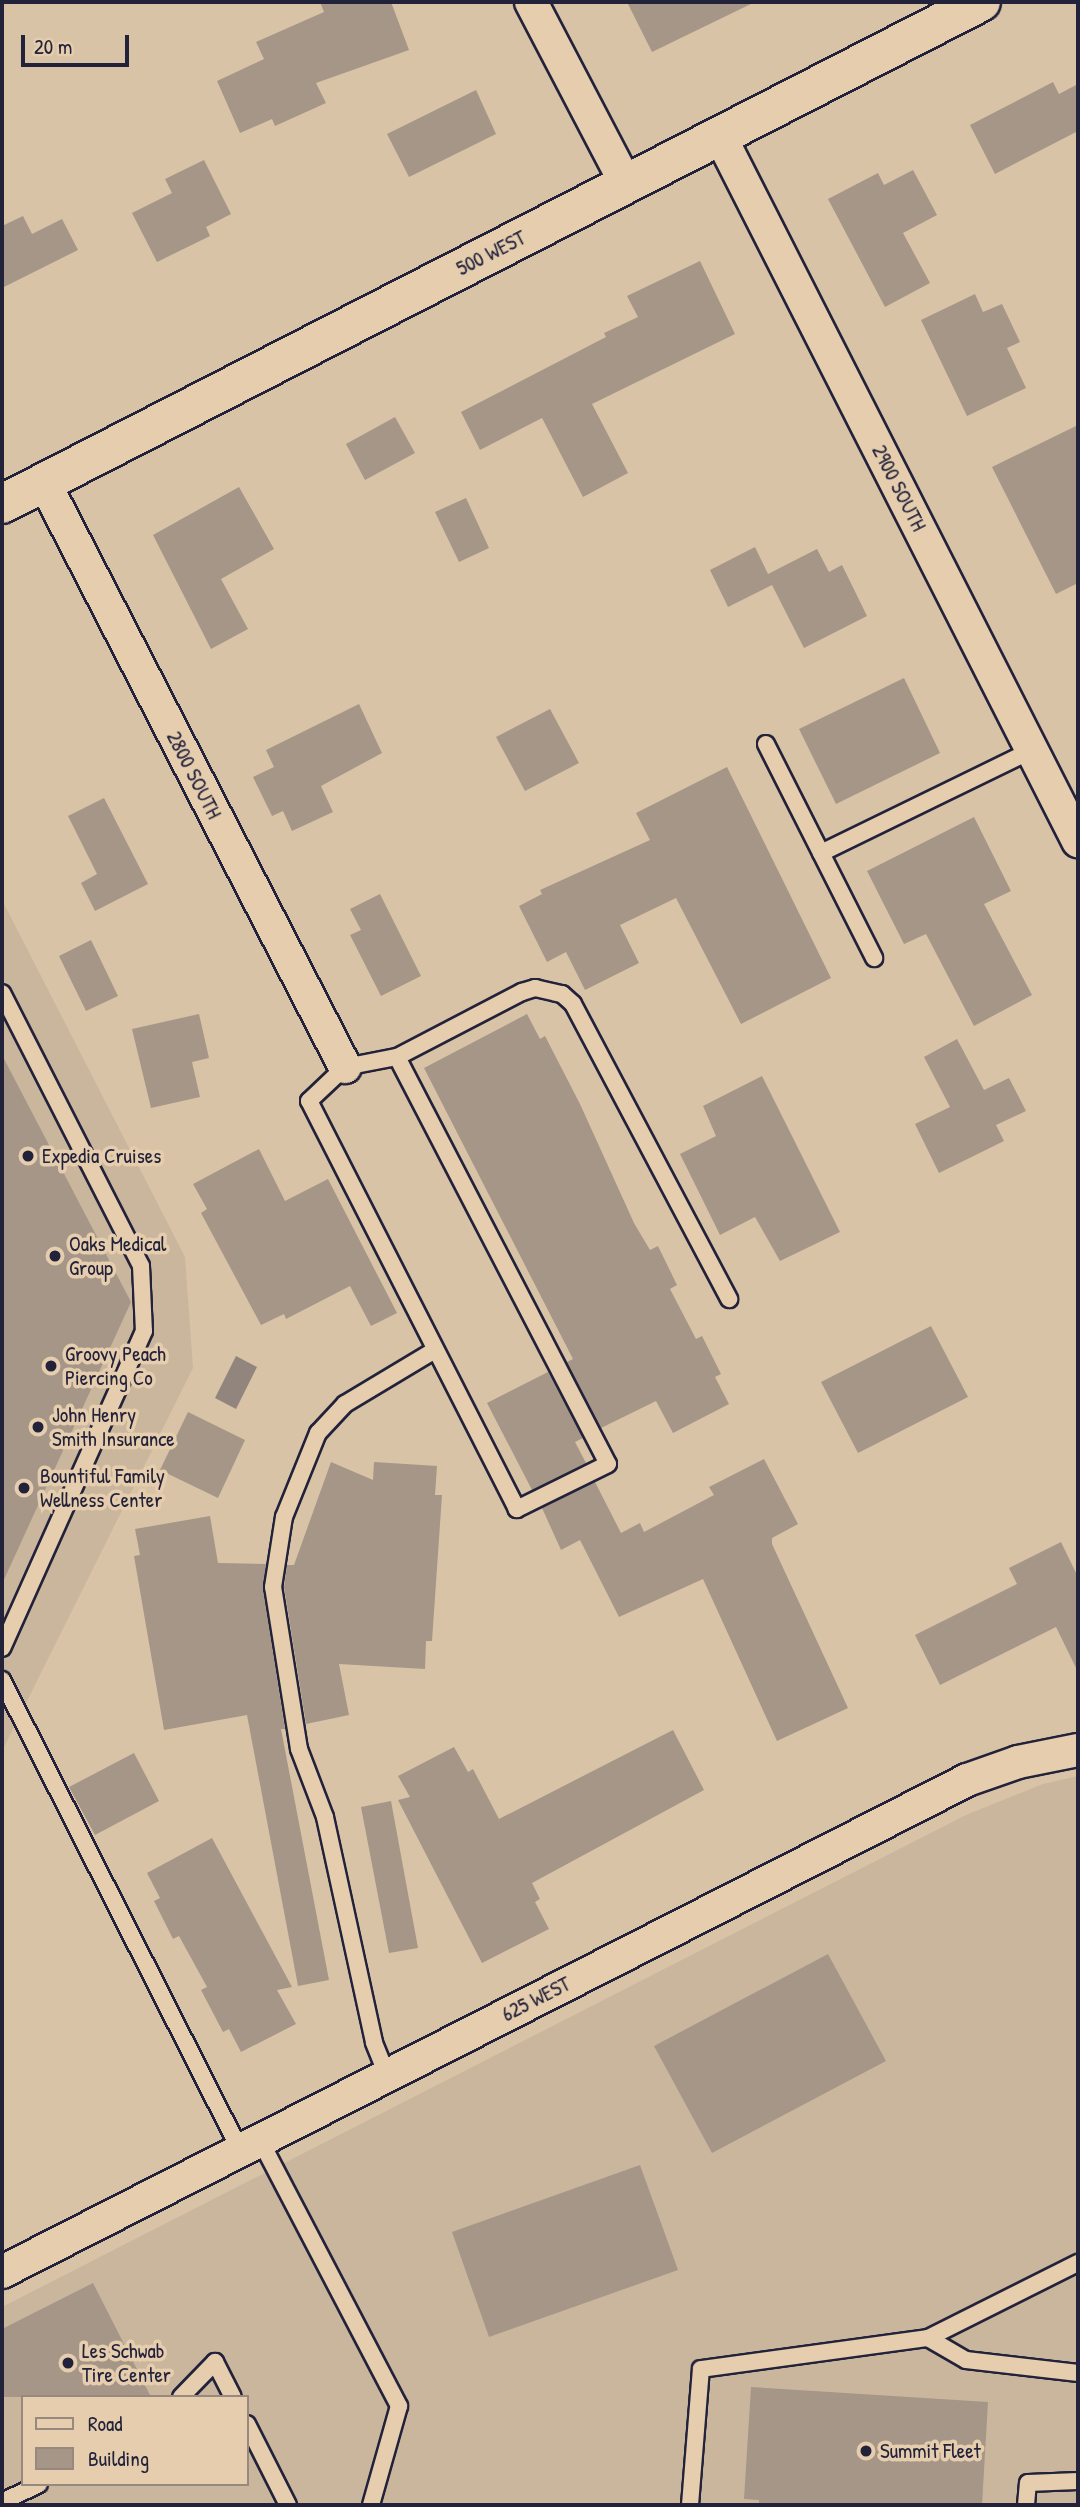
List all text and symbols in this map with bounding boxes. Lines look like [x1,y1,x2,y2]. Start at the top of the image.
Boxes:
scale bar [24,21,133,65]
text: 20 m [34,32,72,61]
street label: 500 WEST [452,225,530,281]
street label: 2900 SOUTH [867,441,931,535]
street label: 2800 SOUTH [161,727,227,823]
place label: Expedia Cruises [42,1143,161,1169]
marker: Expedia Cruises [20,1148,36,1164]
place label: Oaks Medical Group [69,1231,166,1281]
marker: Oaks Medical Group [47,1248,63,1264]
place label: Groovy Peach Piercing Co [65,1341,166,1391]
marker: Groovy Peach Piercing Co [43,1358,59,1374]
place label: John Henry Smith Insurance [52,1402,175,1452]
marker: John Henry Smith Insurance [30,1419,46,1435]
place label: Bountiful Family Wellness Center [40,1463,165,1513]
marker: Bountiful Family Wellness Center [14,1478,34,1498]
street label: 625 WEST [497,1971,575,2027]
place label: Les Schwab Tire Center [82,2338,171,2388]
marker: Les Schwab Tire Center [60,2355,76,2371]
legend [21,2395,248,2486]
text: Road [88,2409,122,2438]
place label: Summit Fleet [880,2438,981,2464]
marker: Summit Fleet [858,2443,874,2459]
text: Building [88,2444,149,2473]

